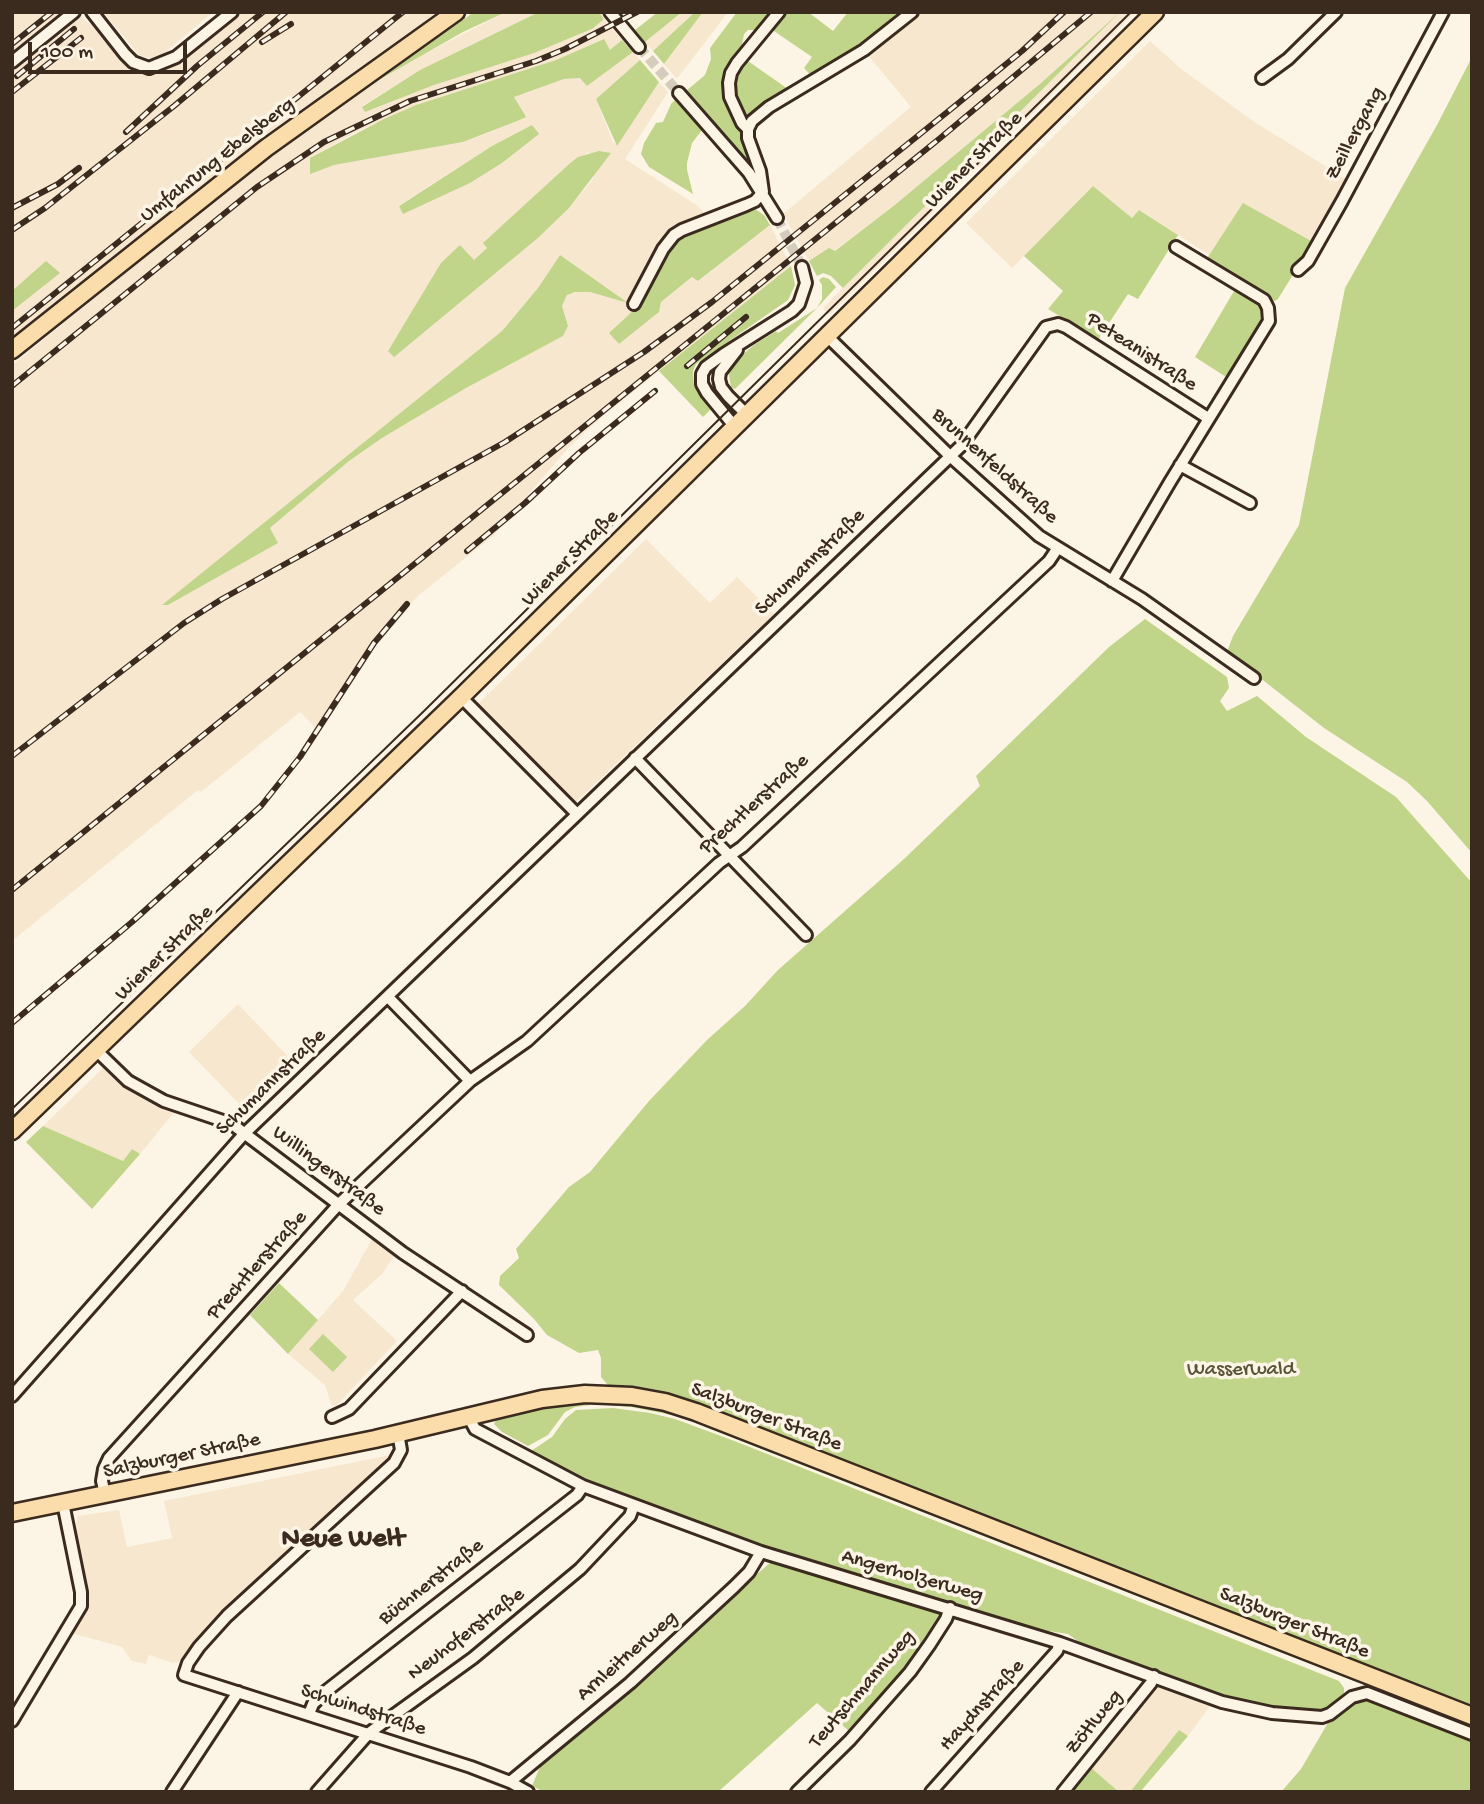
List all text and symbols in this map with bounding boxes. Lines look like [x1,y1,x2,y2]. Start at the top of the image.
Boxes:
scale bar [32,28,191,72]
text: 100 m [41,41,93,66]
street label: Zeillergang [1321,83,1391,185]
street label: Umfahrung Ebelsberg [136,93,300,229]
street label: Wiener Straße [921,107,1029,215]
street label: Peteanistraße [1081,308,1201,398]
street label: Brunnenfeldstraße [925,403,1063,531]
street label: Schumannstraße [751,504,871,622]
street label: Wiener Straße [517,505,625,613]
street label: Prechtlerstraße [695,749,815,861]
street label: Wiener Straße [110,901,220,1007]
street label: Schumannstraße [212,1024,332,1142]
street label: Willingerstraße [266,1121,390,1223]
street label: Prechtlerstraße [202,1206,314,1326]
park label: Wasserwald [1187,1358,1295,1384]
street label: Salzburger Straße [687,1378,845,1458]
street label: Salzburger Straße [101,1428,263,1486]
district label: Neue Welt [282,1524,404,1558]
street label: Büchnerstraße [374,1534,490,1632]
street label: Angerholzerweg [838,1545,986,1609]
street label: Salzburger Straße [1215,1582,1373,1666]
street label: Neuhoferstraße [403,1583,531,1687]
street label: Arnleitnerweg [572,1606,684,1708]
street label: Teutschmannweg [805,1625,921,1755]
street label: Haydnstraße [935,1655,1031,1757]
street label: Schwindstraße [297,1679,429,1743]
street label: Zötlweg [1061,1685,1129,1761]

